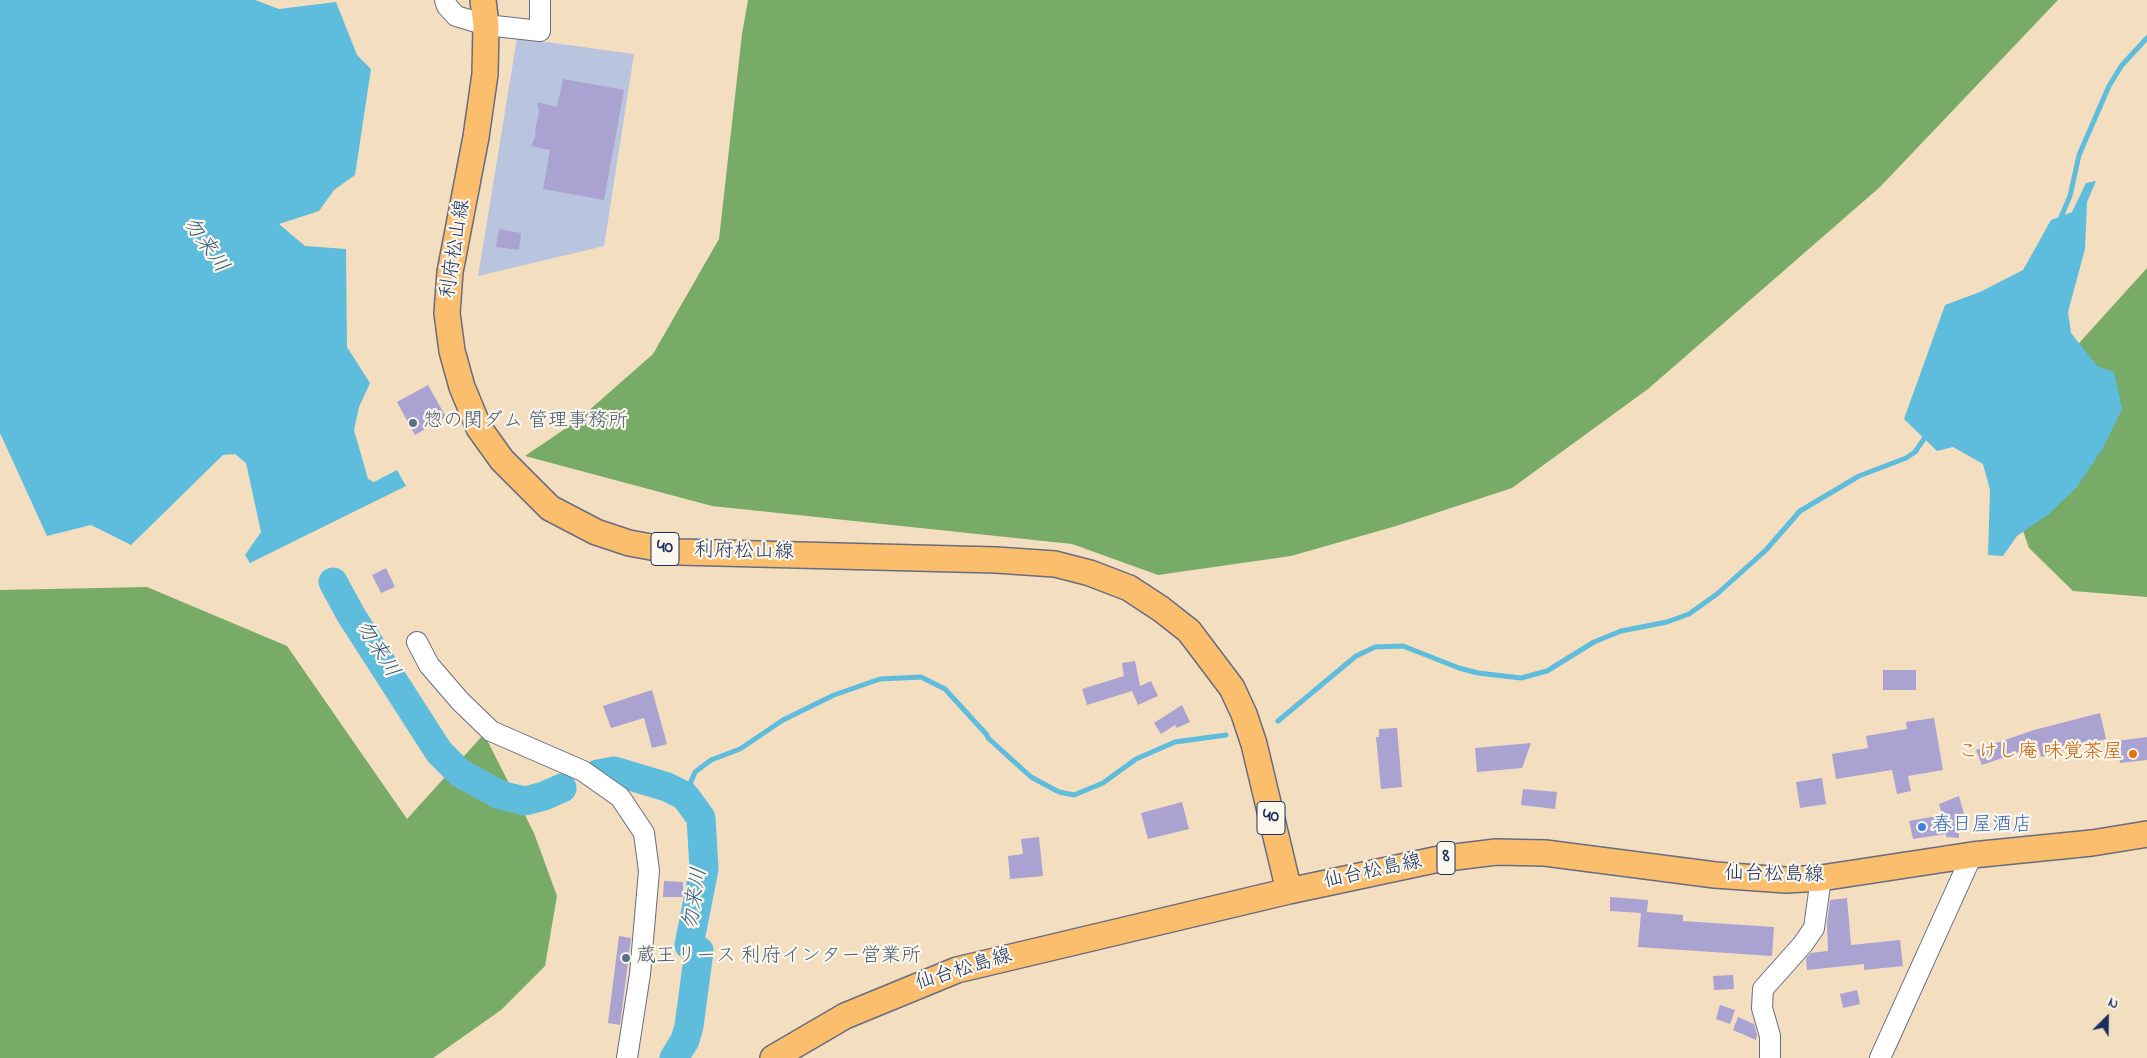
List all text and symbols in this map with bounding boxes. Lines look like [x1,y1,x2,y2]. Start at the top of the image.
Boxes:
street label: 利府松山線 [437,198,477,300]
water label: 勿来川 [176,213,232,279]
place label: 惣の関ダム 管理事務所 [423,411,628,435]
marker: 惣の関ダム 管理事務所 [407,417,419,429]
road number: 40 [651,532,679,566]
street label: 利府松山線 [694,540,794,566]
water label: 勿来川 [349,617,403,683]
place label: こけし庵 味覚茶屋 [1958,742,2123,766]
marker: こけし庵 味覚茶屋 [2127,748,2139,760]
road number: 40 [1257,801,1285,834]
place label: 春日屋酒店 [1932,815,2032,839]
marker: 春日屋酒店 [1916,821,1928,833]
road number: 8 [1437,841,1455,874]
street label: 仙台松島線 [1322,851,1424,895]
street label: 仙台松島線 [1724,863,1824,889]
water label: 勿来川 [680,866,714,932]
street label: 仙台松島線 [913,945,1015,997]
place label: 蔵王リース 利府インター営業所 [636,946,921,970]
marker: 蔵王リース 利府インター営業所 [620,952,632,964]
text: N [2105,992,2122,1015]
north arrow [2082,993,2132,1043]

